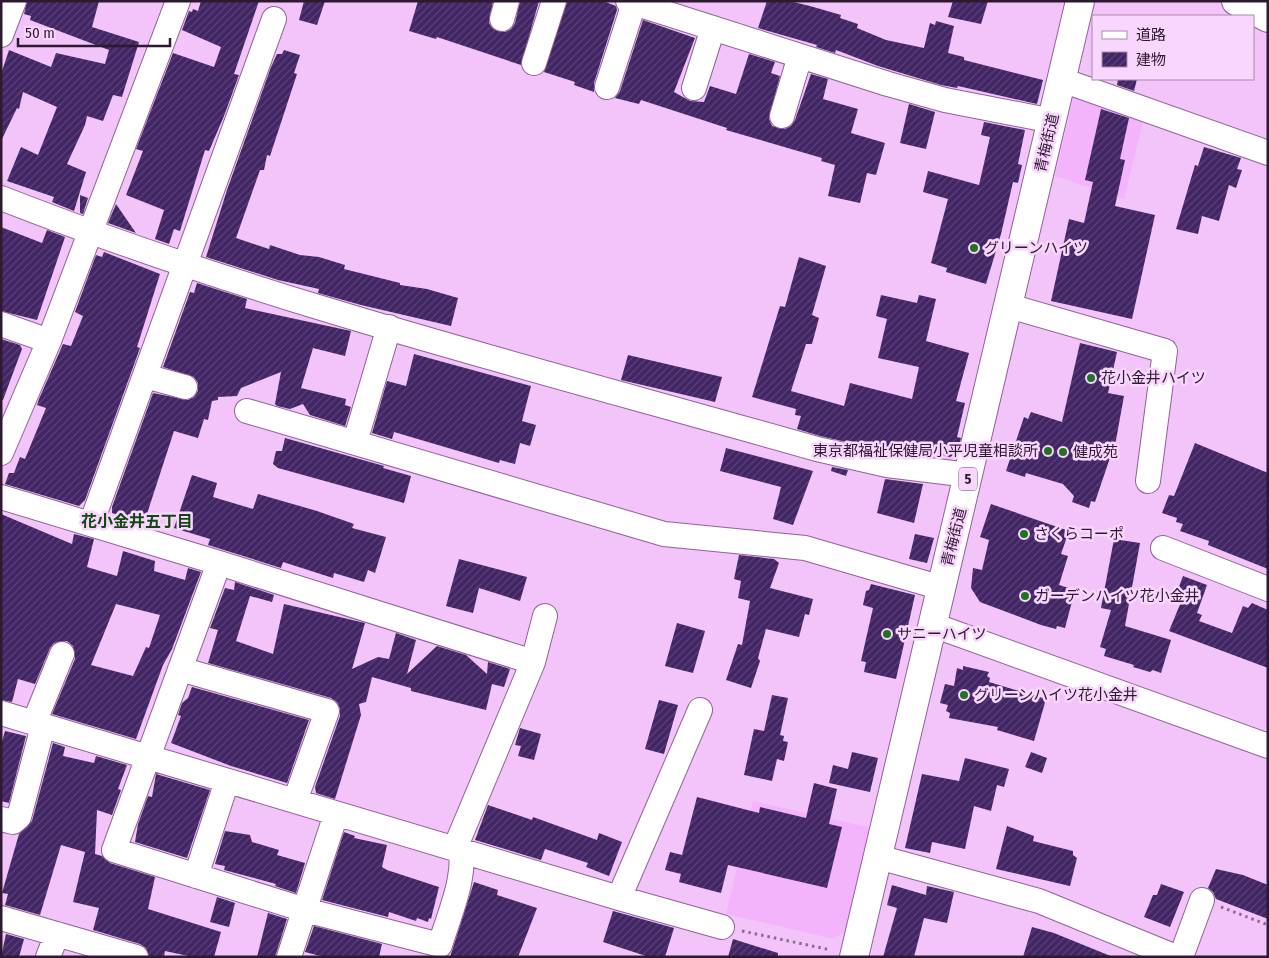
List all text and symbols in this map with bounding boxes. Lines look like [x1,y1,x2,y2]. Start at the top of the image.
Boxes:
scale bar [18,15,170,47]
legend [1092,15,1254,80]
text: 50 m [25,24,55,42]
text: 道路 [1136,26,1166,44]
text: 建物 [1136,51,1166,69]
street label: 青梅街道 [1031,112,1063,174]
place label: グリーンハイツ [984,239,1088,257]
marker: グリーンハイツ [968,242,980,254]
place label: 花小金井ハイツ [1101,369,1206,387]
marker: 花小金井ハイツ [1085,372,1097,384]
place label: 東京都福祉保健局小平児童相談所 [813,442,1038,460]
place label: 健成苑 [1073,443,1118,461]
marker: 東京都福祉保健局小平児童相談所 [1042,445,1054,457]
marker: 健成苑 [1057,446,1069,458]
road number: 5 [959,468,977,490]
street label: 青梅街道 [938,506,970,568]
district label: 花小金井五丁目 [81,512,193,531]
place label: さくらコーポ [1034,525,1124,543]
marker: さくらコーポ [1018,528,1030,540]
place label: ガーデンハイツ花小金井 [1035,587,1200,605]
marker: ガーデンハイツ花小金井 [1019,590,1031,602]
place label: サニーハイツ [897,625,986,643]
marker: サニーハイツ [881,628,893,640]
place label: グリーンハイツ花小金井 [974,686,1138,704]
marker: グリーンハイツ花小金井 [958,689,970,701]

